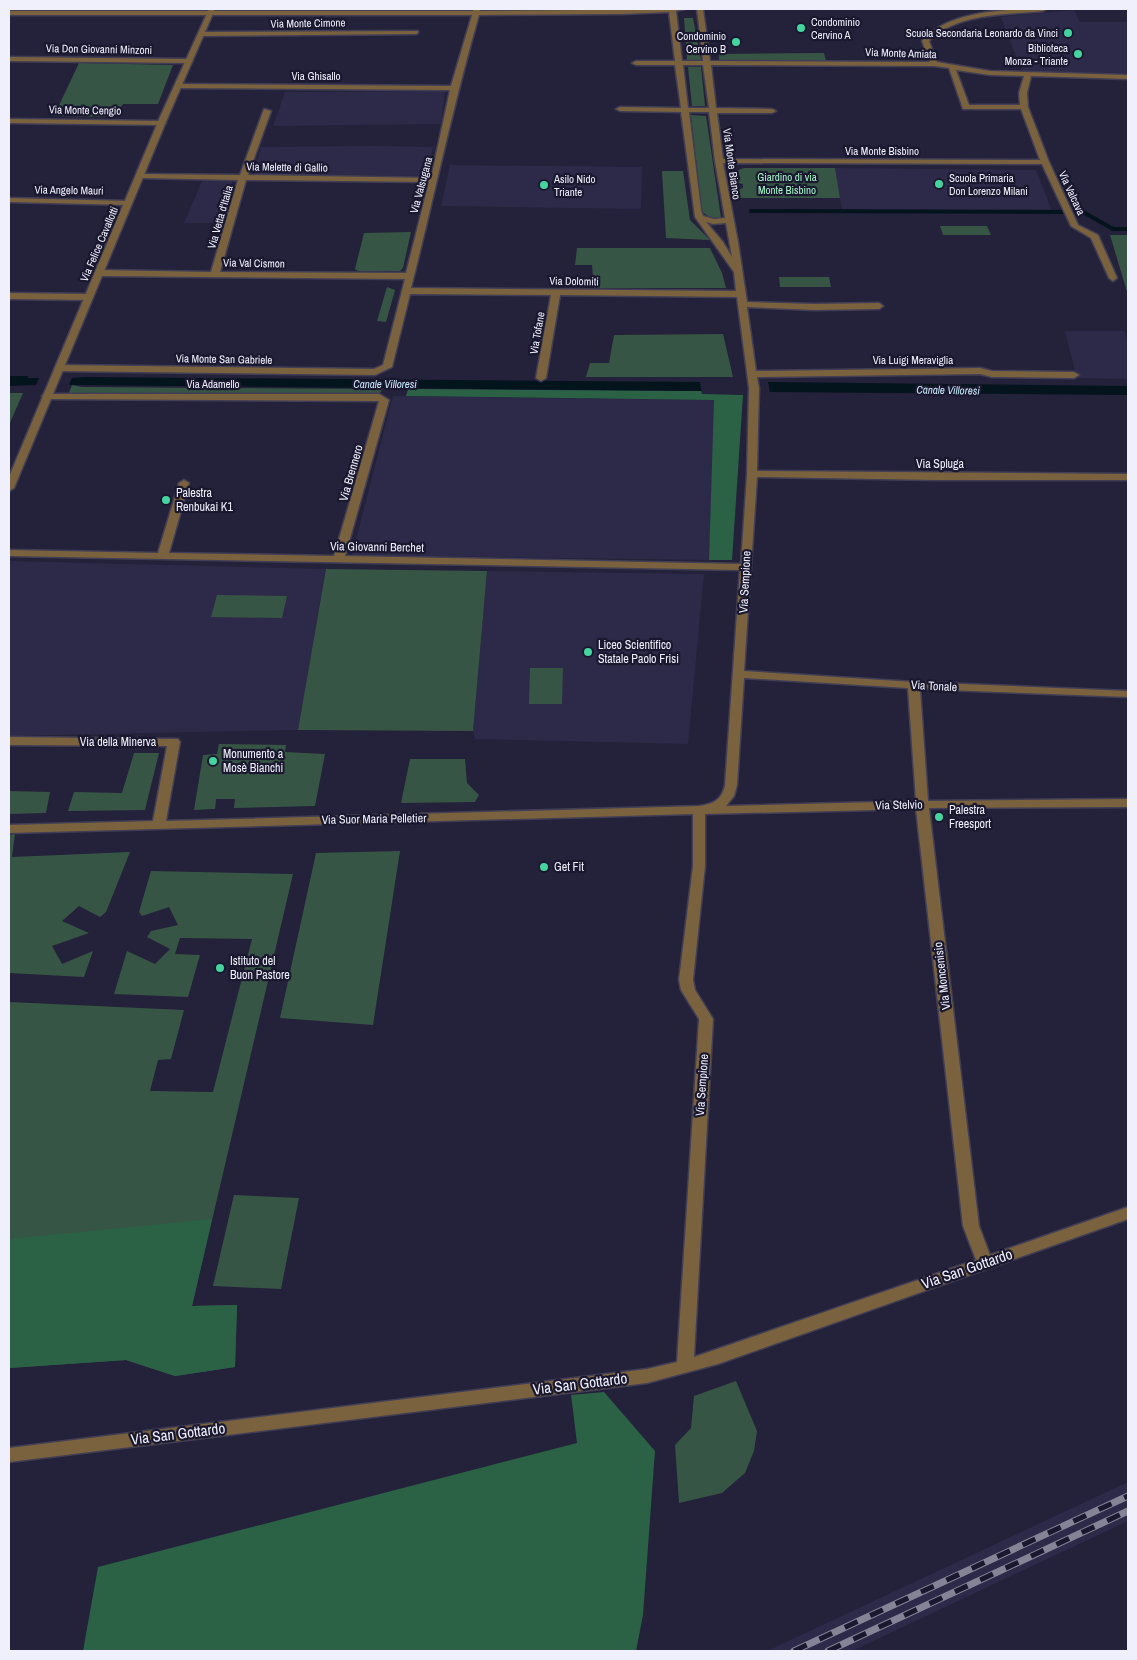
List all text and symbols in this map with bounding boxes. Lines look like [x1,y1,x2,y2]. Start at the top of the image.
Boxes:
street label: Via Monte Cimone [270,15,346,31]
place label: Condominio Cervino A [811,15,860,42]
marker: Condominio Cervino A [795,22,807,34]
place label: Scuola Secondaria Leonardo da Vinci [906,26,1058,40]
marker: Scuola Secondaria Leonardo da Vinci [1062,27,1074,39]
place label: Condominio Cervino B [677,29,726,56]
marker: Condominio Cervino B [730,36,742,48]
street label: Via Don Giovanni Minzoni [46,41,152,57]
place label: Biblioteca Monza - Triante [1005,41,1068,68]
street label: Via Monte Amiata [865,45,937,61]
marker: Biblioteca Monza - Triante [1072,48,1084,60]
street label: Via Ghisallo [292,69,340,83]
street label: Via Monte Cengio [49,102,121,118]
street label: Via Monte Bianco [720,128,744,200]
street label: Via Monte Bisbino [845,144,919,158]
street label: Via Valsugana [407,155,435,215]
street label: Via Melette di Gallio [246,159,328,175]
street label: Via Valcava [1056,169,1088,217]
park label: Giardino di via Monte Bisbino [757,170,817,197]
place label: Scuola Primaria Don Lorenzo Milani [949,171,1028,198]
place label: Asilo Nido Triante [553,172,596,199]
marker: Scuola Primaria Don Lorenzo Milani [933,178,945,190]
marker: Asilo Nido Triante [538,179,550,191]
street label: Via Angelo Mauri [34,182,104,198]
street label: Via Vetta d'Italia [204,184,236,250]
street label: Via Felice Cavallotti [77,204,121,284]
street label: Via Val Cismon [223,255,285,271]
street label: Via Dolomiti [549,274,599,288]
street label: Via Tofane [526,311,548,355]
street label: Via Monte San Gabriele [176,351,272,367]
street label: Via Luigi Meraviglia [873,353,953,367]
street label: Via Adamello [187,377,240,391]
water label: Canale Villoresi [353,377,417,391]
water label: Canale Villoresi [916,382,980,398]
street label: Via Brennero [335,443,367,503]
street label: Via Spluga [916,456,965,472]
place label: Palestra Renbukai K1 [176,485,233,515]
marker: Palestra Renbukai K1 [160,494,172,506]
street label: Via Giovanni Berchet [330,538,424,556]
street label: Via Sempione [735,551,755,613]
place label: Liceo Scientifico Statale Paolo Frisi [598,637,679,667]
marker: Liceo Scientifico Statale Paolo Frisi [582,646,594,658]
street label: Via Tonale [911,677,957,695]
street label: Via della Minerva [80,734,157,750]
place label: Monumento a Mosè Bianchi [223,746,284,776]
marker: Monumento a Mosè Bianchi [207,755,219,767]
street label: Via Stelvio [875,797,923,813]
place label: Palestra Freesport [949,802,991,832]
street label: Via Suor Maria Pelletier [321,810,427,828]
marker: Palestra Freesport [933,811,945,823]
place label: Get Fit [554,859,584,875]
marker: Get Fit [538,861,550,873]
street label: Via Moncenisio [930,941,954,1011]
place label: Istituto del Buon Pastore [230,953,290,983]
marker: Istituto del Buon Pastore [214,962,226,974]
street label: Via Sempione [692,1053,712,1117]
street label: Via San Gottardo [919,1243,1015,1294]
street label: Via San Gottardo [532,1367,628,1400]
street label: Via San Gottardo [130,1417,226,1450]

